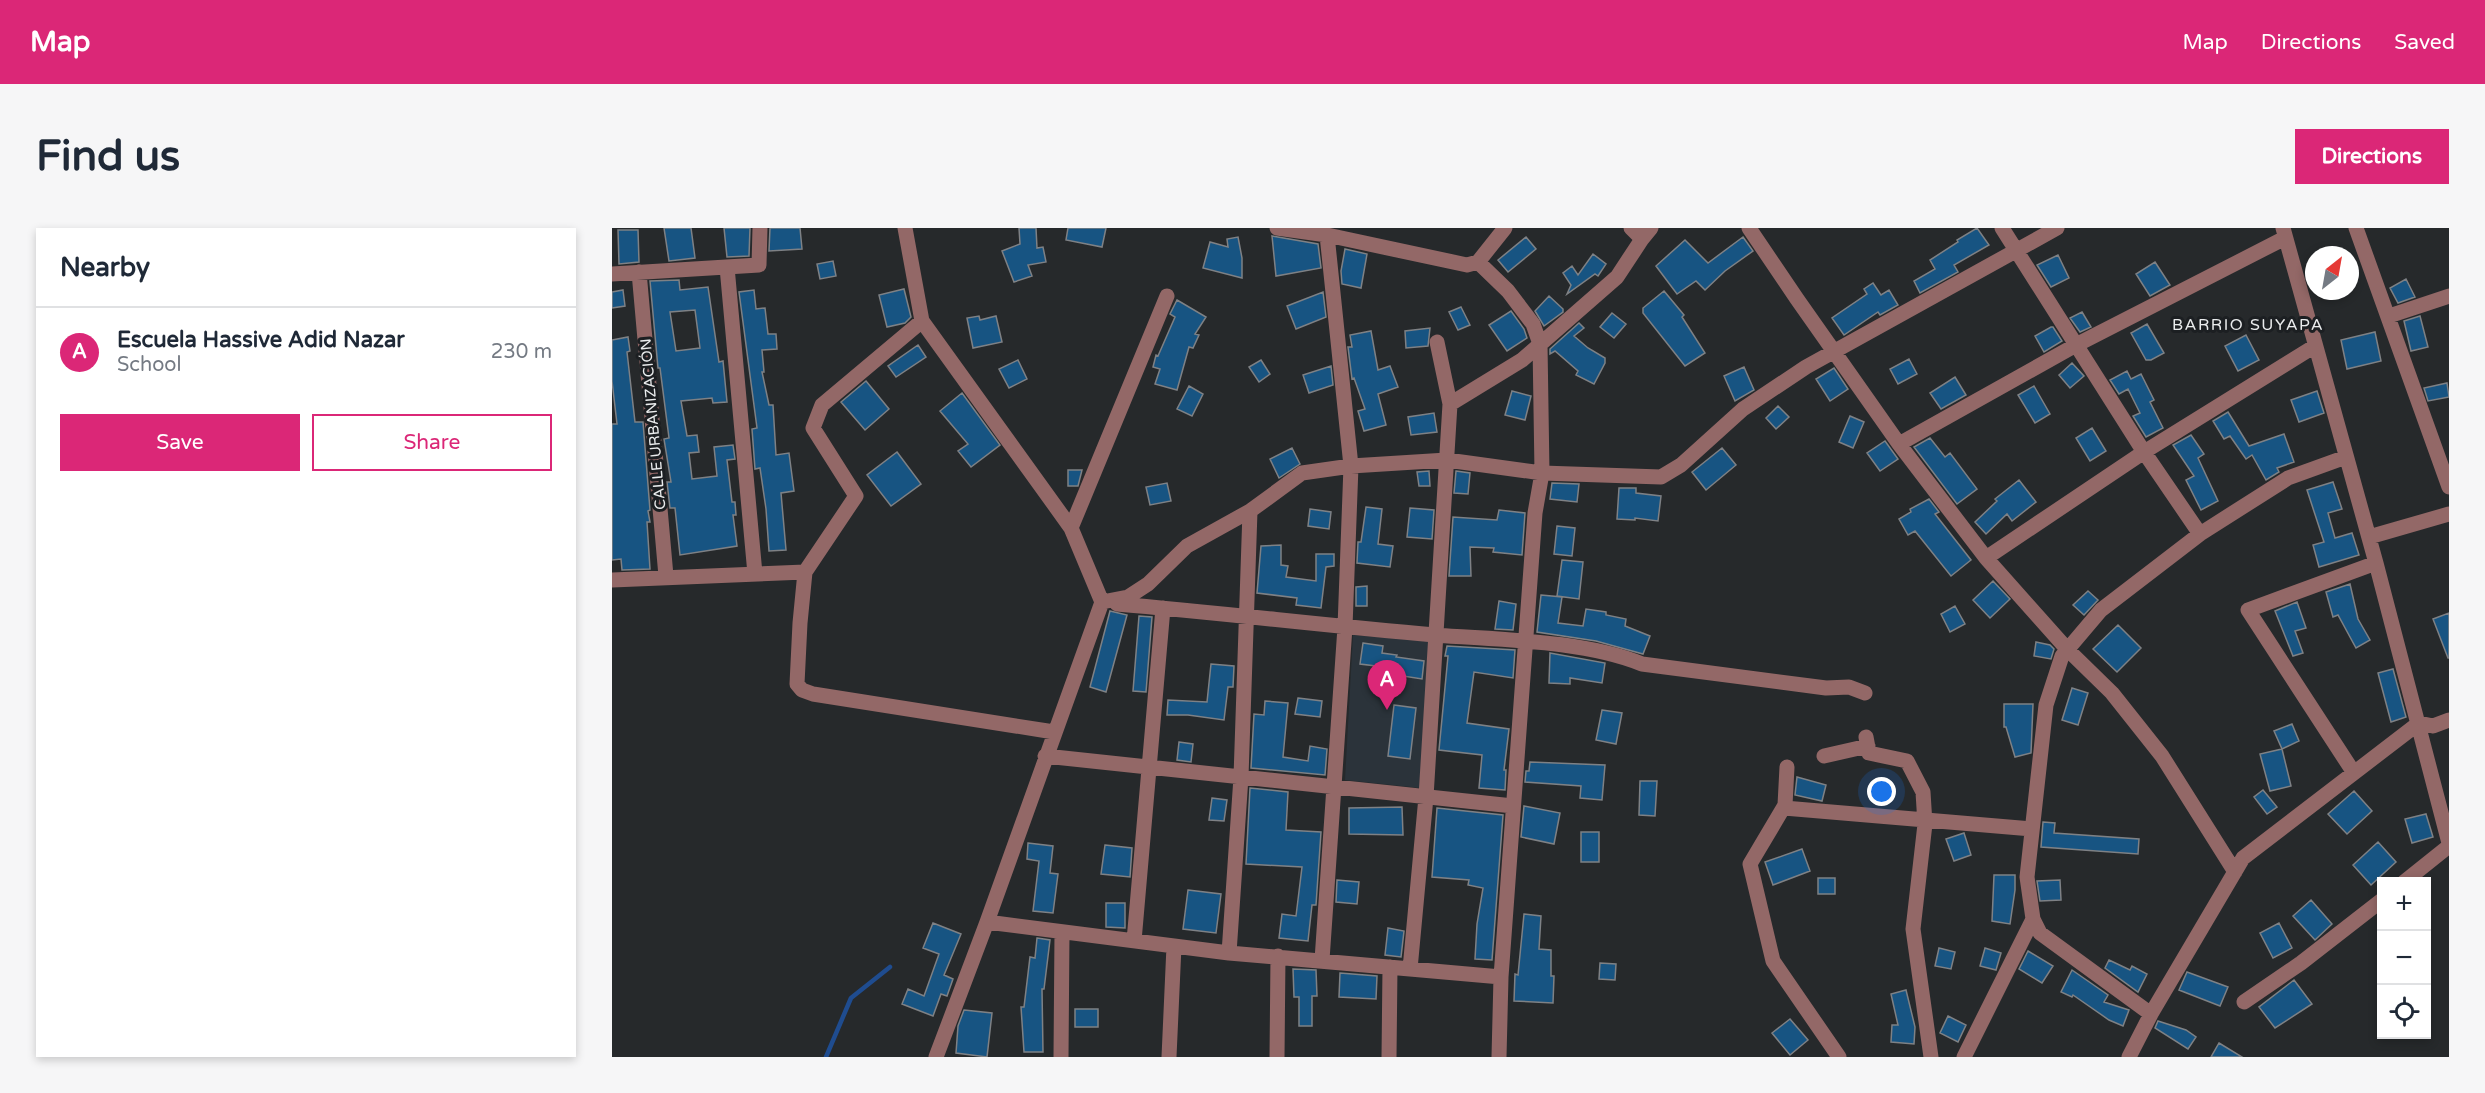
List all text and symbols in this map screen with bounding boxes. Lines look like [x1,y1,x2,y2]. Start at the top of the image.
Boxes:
text: Map [30,25,90,59]
text: Map [2182,30,2228,55]
text: Directions [2261,30,2361,55]
text: Saved [2394,30,2455,55]
button: Directions [2295,129,2449,184]
text: Find us [36,131,180,182]
north arrow [2305,246,2359,300]
text: Nearby [60,252,150,283]
district label: BARRIO SUYAPA [2172,315,2324,335]
text: Escuela Hassive Adid Nazar [117,327,405,353]
street label: CALLE URBANIZACIÓN [637,338,669,510]
text: A [72,340,87,364]
text: 230 m [491,340,552,364]
text: School [117,353,181,377]
button: Save [60,414,300,471]
button: Share [312,414,552,471]
pin: A [1368,660,1406,710]
your location [1867,777,1896,806]
map controls [2377,877,2431,1039]
button: + [2377,877,2431,931]
button: − [2377,931,2431,985]
button: locate [2377,985,2431,1039]

